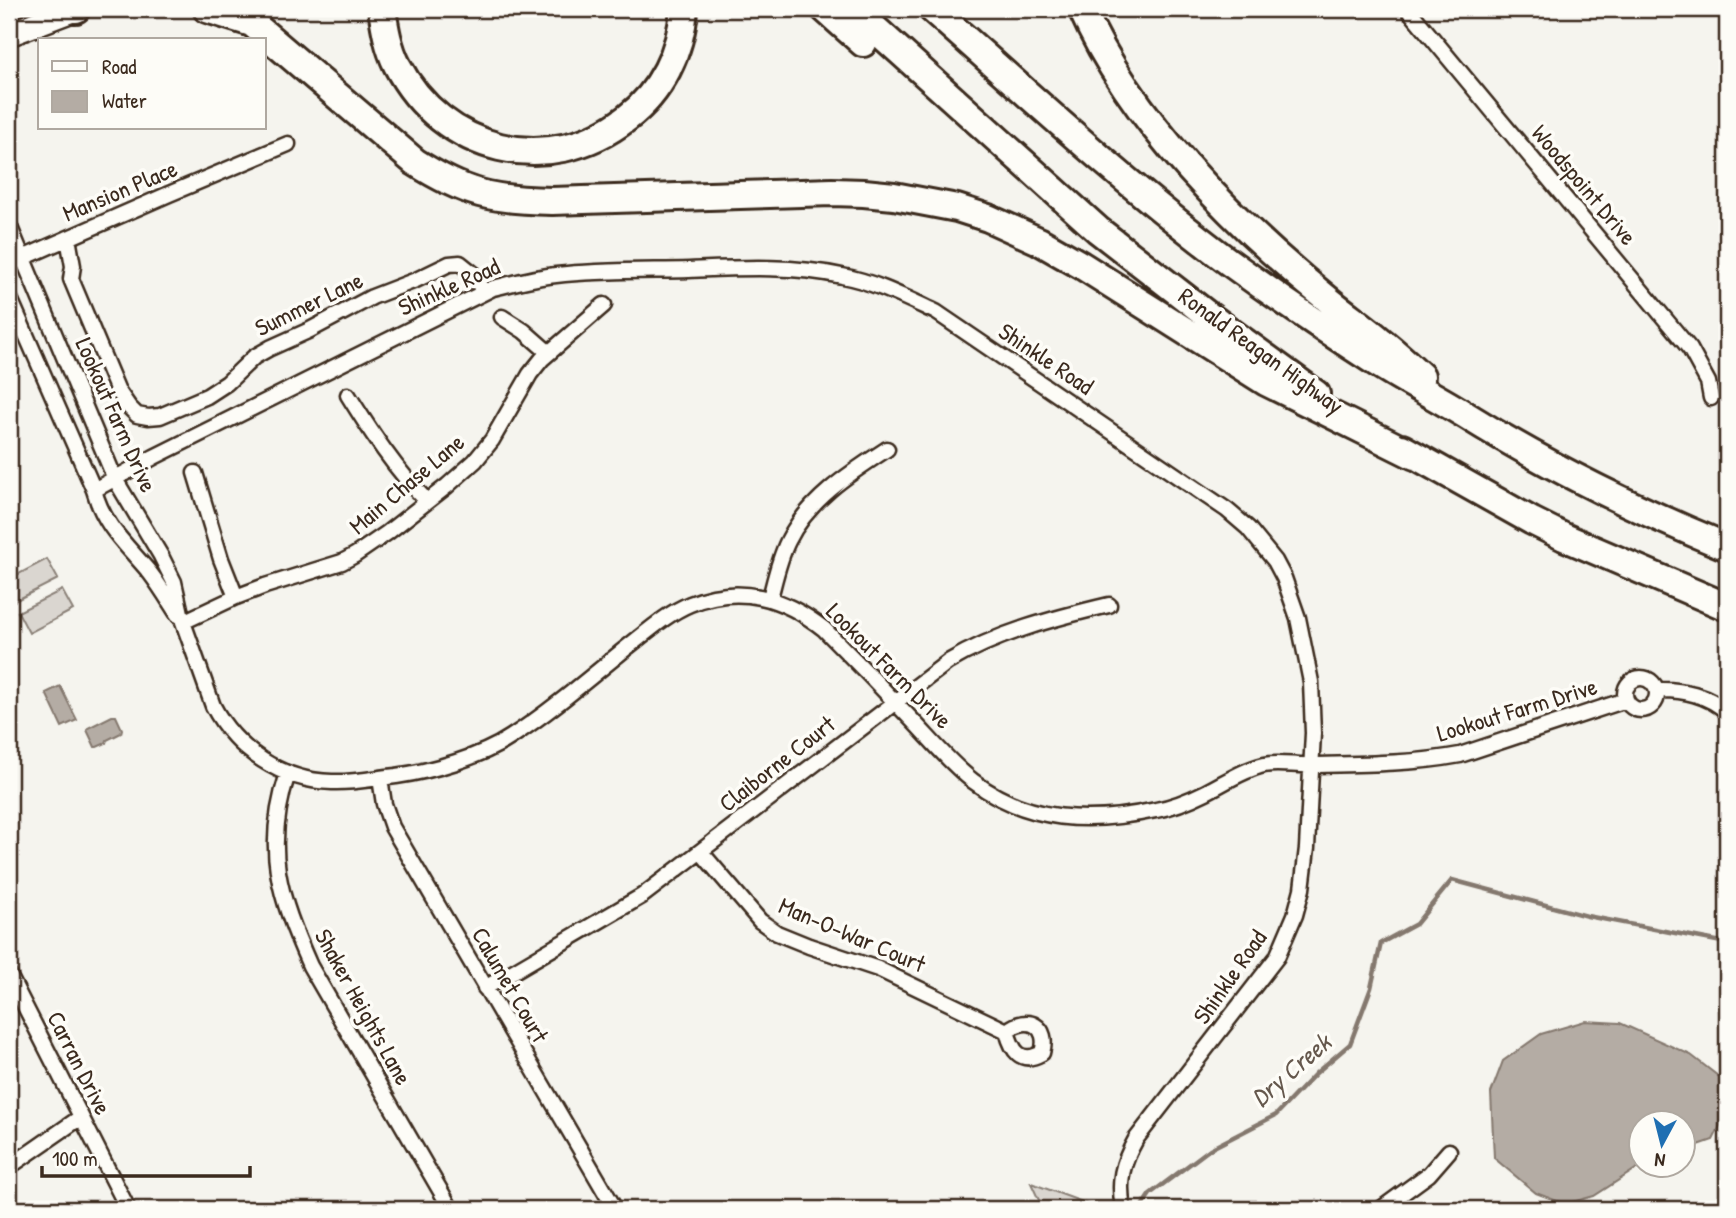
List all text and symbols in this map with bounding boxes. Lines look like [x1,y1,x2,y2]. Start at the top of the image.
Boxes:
legend [38,38,266,130]
text: Road [102,52,136,81]
text: Water [102,86,147,115]
street label: Woodspoint Drive [1525,117,1645,252]
street label: Mansion Place [57,151,182,229]
street label: Shinkle Road [393,249,504,323]
street label: Summer Lane [249,263,368,343]
street label: Ronald Reagan Highway [1173,280,1350,421]
street label: Shinkle Road [993,315,1100,402]
street label: Lookout Farm Drive [69,332,165,497]
street label: Main Chase Lane [342,425,471,541]
street label: Lookout Farm Drive [820,595,960,736]
street label: Lookout Farm Drive [1433,669,1601,749]
street label: Claiborne Court [712,707,842,819]
street label: Man-O-War Court [774,889,931,980]
street label: Calumet Court [465,921,557,1049]
street label: Shaker Heights Lane [308,923,420,1091]
street label: Shinkle Road [1185,923,1273,1030]
street label: Carran Drive [40,1005,120,1120]
water label: Dry Creek [1243,1024,1340,1115]
north arrow [1628,1110,1698,1180]
scale bar [42,1134,250,1178]
text: 100 m [52,1144,98,1173]
text: N [1653,1147,1667,1174]

